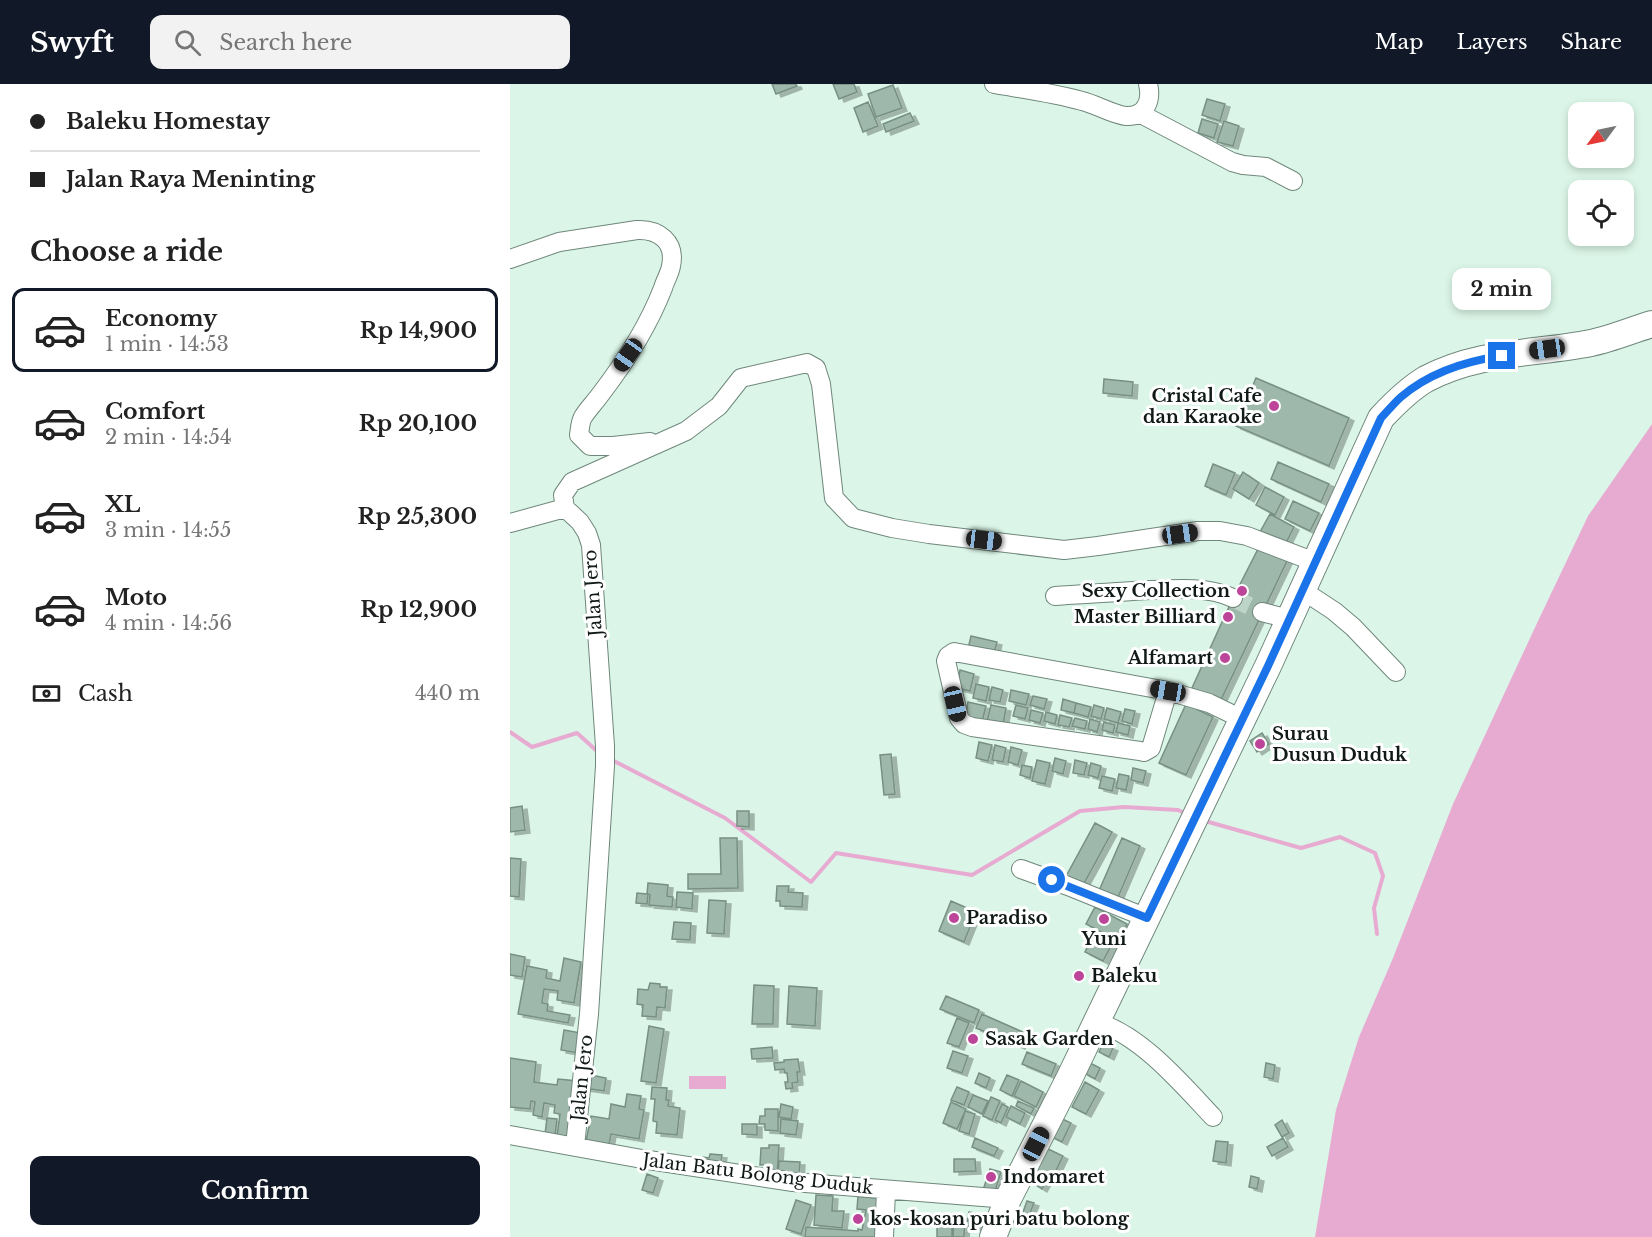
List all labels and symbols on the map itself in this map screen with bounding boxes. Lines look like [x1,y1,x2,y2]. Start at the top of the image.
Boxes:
north arrow [1568,102,1634,168]
callout: 2 min [1452,269,1552,311]
car [610,335,646,375]
car [1528,338,1566,360]
route end [1488,342,1515,369]
place label: Cristal Cafe dan Karaoke [1143,385,1262,428]
marker: Cristal Cafe dan Karaoke [1267,399,1281,413]
car [1161,523,1199,545]
car [965,529,1003,551]
street label: Jalan Jero [579,549,607,639]
place label: Sexy Collection [1082,580,1230,602]
marker: Sexy Collection [1235,584,1249,598]
place label: Master Billiard [1074,606,1217,628]
marker: Master Billiard [1221,610,1235,624]
place label: Alfamart [1127,647,1213,669]
marker: Alfamart [1218,651,1232,665]
car [1149,679,1187,703]
car [942,684,968,724]
place label: Surau Dusun Duduk [1272,723,1408,766]
marker: Surau Dusun Duduk [1253,737,1267,751]
route start [1038,866,1065,893]
place label: Paradiso [966,907,1048,929]
marker: Paradiso [947,911,961,925]
marker: Yuni [1097,912,1111,926]
place label: Yuni [1080,928,1127,950]
place label: Baleku [1091,965,1158,987]
marker: Baleku [1072,969,1086,983]
place label: Sasak Garden [985,1028,1114,1050]
marker: Sasak Garden [966,1032,980,1046]
street label: Jalan Jero [566,1034,597,1124]
car [1020,1124,1052,1164]
street label: Jalan Batu Bolong Duduk [639,1149,875,1199]
place label: Indomaret [1003,1166,1105,1188]
marker: Indomaret [984,1170,998,1184]
place label: kos-kosan puri batu bolong [870,1208,1130,1230]
marker: kos-kosan puri batu bolong [851,1212,865,1226]

